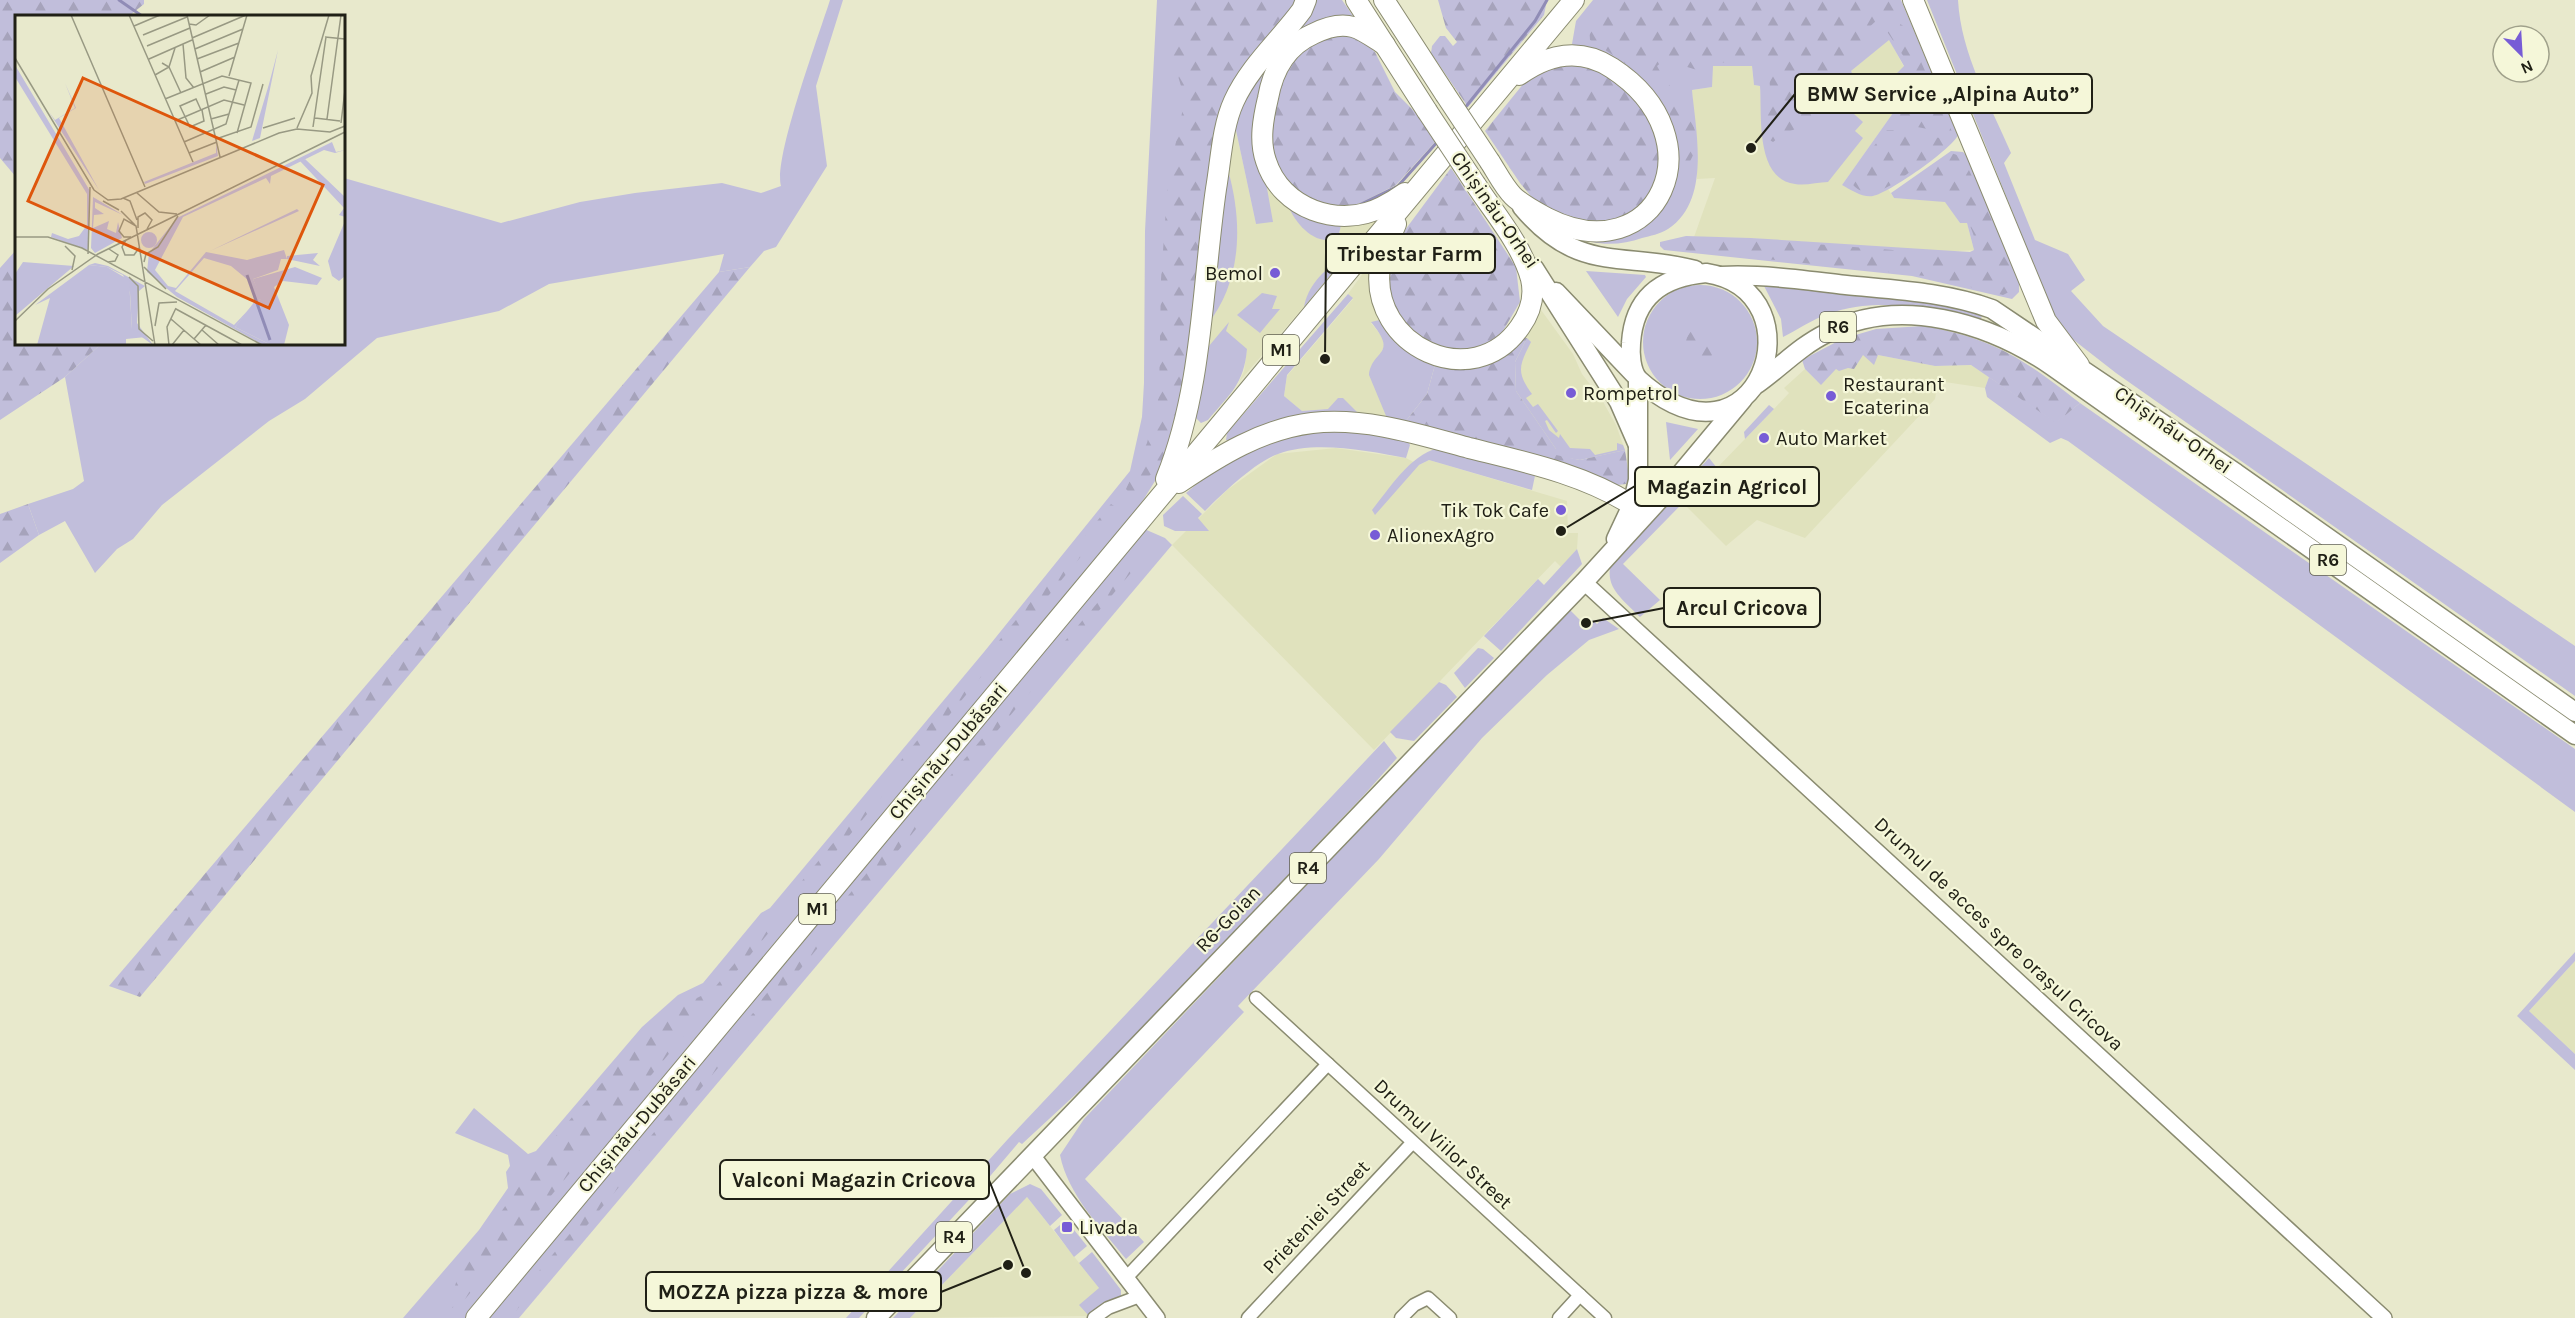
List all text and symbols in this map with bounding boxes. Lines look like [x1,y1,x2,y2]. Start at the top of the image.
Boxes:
inset map [15,15,345,345]
north arrow [2491,24,2551,84]
text: N [2518,56,2536,78]
callout: BMW Service „Alpina Auto” [1795,74,2092,113]
text: BMW Service „Alpina Auto” [1807,82,2079,106]
street label: Chișinău-Orhei [1446,147,1544,273]
callout: Tribestar Farm [1326,234,1495,273]
text: Tribestar Farm [1337,242,1483,266]
place label: Bemol [1205,262,1263,285]
marker: Bemol [1268,266,1282,280]
road number: R6 [1820,312,1856,342]
road number: M1 [1263,335,1299,365]
place label: Restaurant Ecaterina [1843,373,1945,419]
street label: Chișinău-Orhei [2110,381,2236,479]
place label: Rompetrol [1583,382,1678,405]
marker: Rompetrol [1564,386,1578,400]
marker: Restaurant Ecaterina [1824,389,1838,403]
place label: Auto Market [1776,427,1888,450]
marker: Auto Market [1757,431,1771,445]
callout: Magazin Agricol [1635,467,1819,506]
text: Magazin Agricol [1647,475,1807,499]
place label: Tik Tok Cafe [1441,499,1549,522]
marker: Tik Tok Cafe [1554,503,1568,517]
place label: AlionexAgro [1387,524,1495,547]
marker: AlionexAgro [1368,528,1382,542]
road number: R6 [2310,545,2346,575]
callout: Arcul Cricova [1664,588,1820,627]
text: Arcul Cricova [1676,596,1808,620]
street label: Chișinău-Dubăsari [884,678,1012,824]
street label: Drumul de acces spre orașul Cricova [1870,812,2128,1056]
road number: R4 [1290,853,1326,883]
street label: R6-Goian [1191,881,1265,957]
road number: M1 [799,894,835,924]
street label: Chișinău-Dubăsari [573,1051,701,1197]
street label: Drumul Viilor Street [1369,1074,1517,1214]
street label: Prieteniei Street [1258,1155,1375,1278]
callout: Valconi Magazin Cricova [720,1160,989,1199]
text: Valconi Magazin Cricova [732,1168,976,1192]
place label: Livada [1079,1216,1138,1239]
marker: Livada [1060,1220,1074,1234]
road number: R4 [936,1222,972,1252]
callout: MOZZA pizza pizza & more [646,1272,941,1311]
text: MOZZA pizza pizza & more [658,1280,928,1304]

